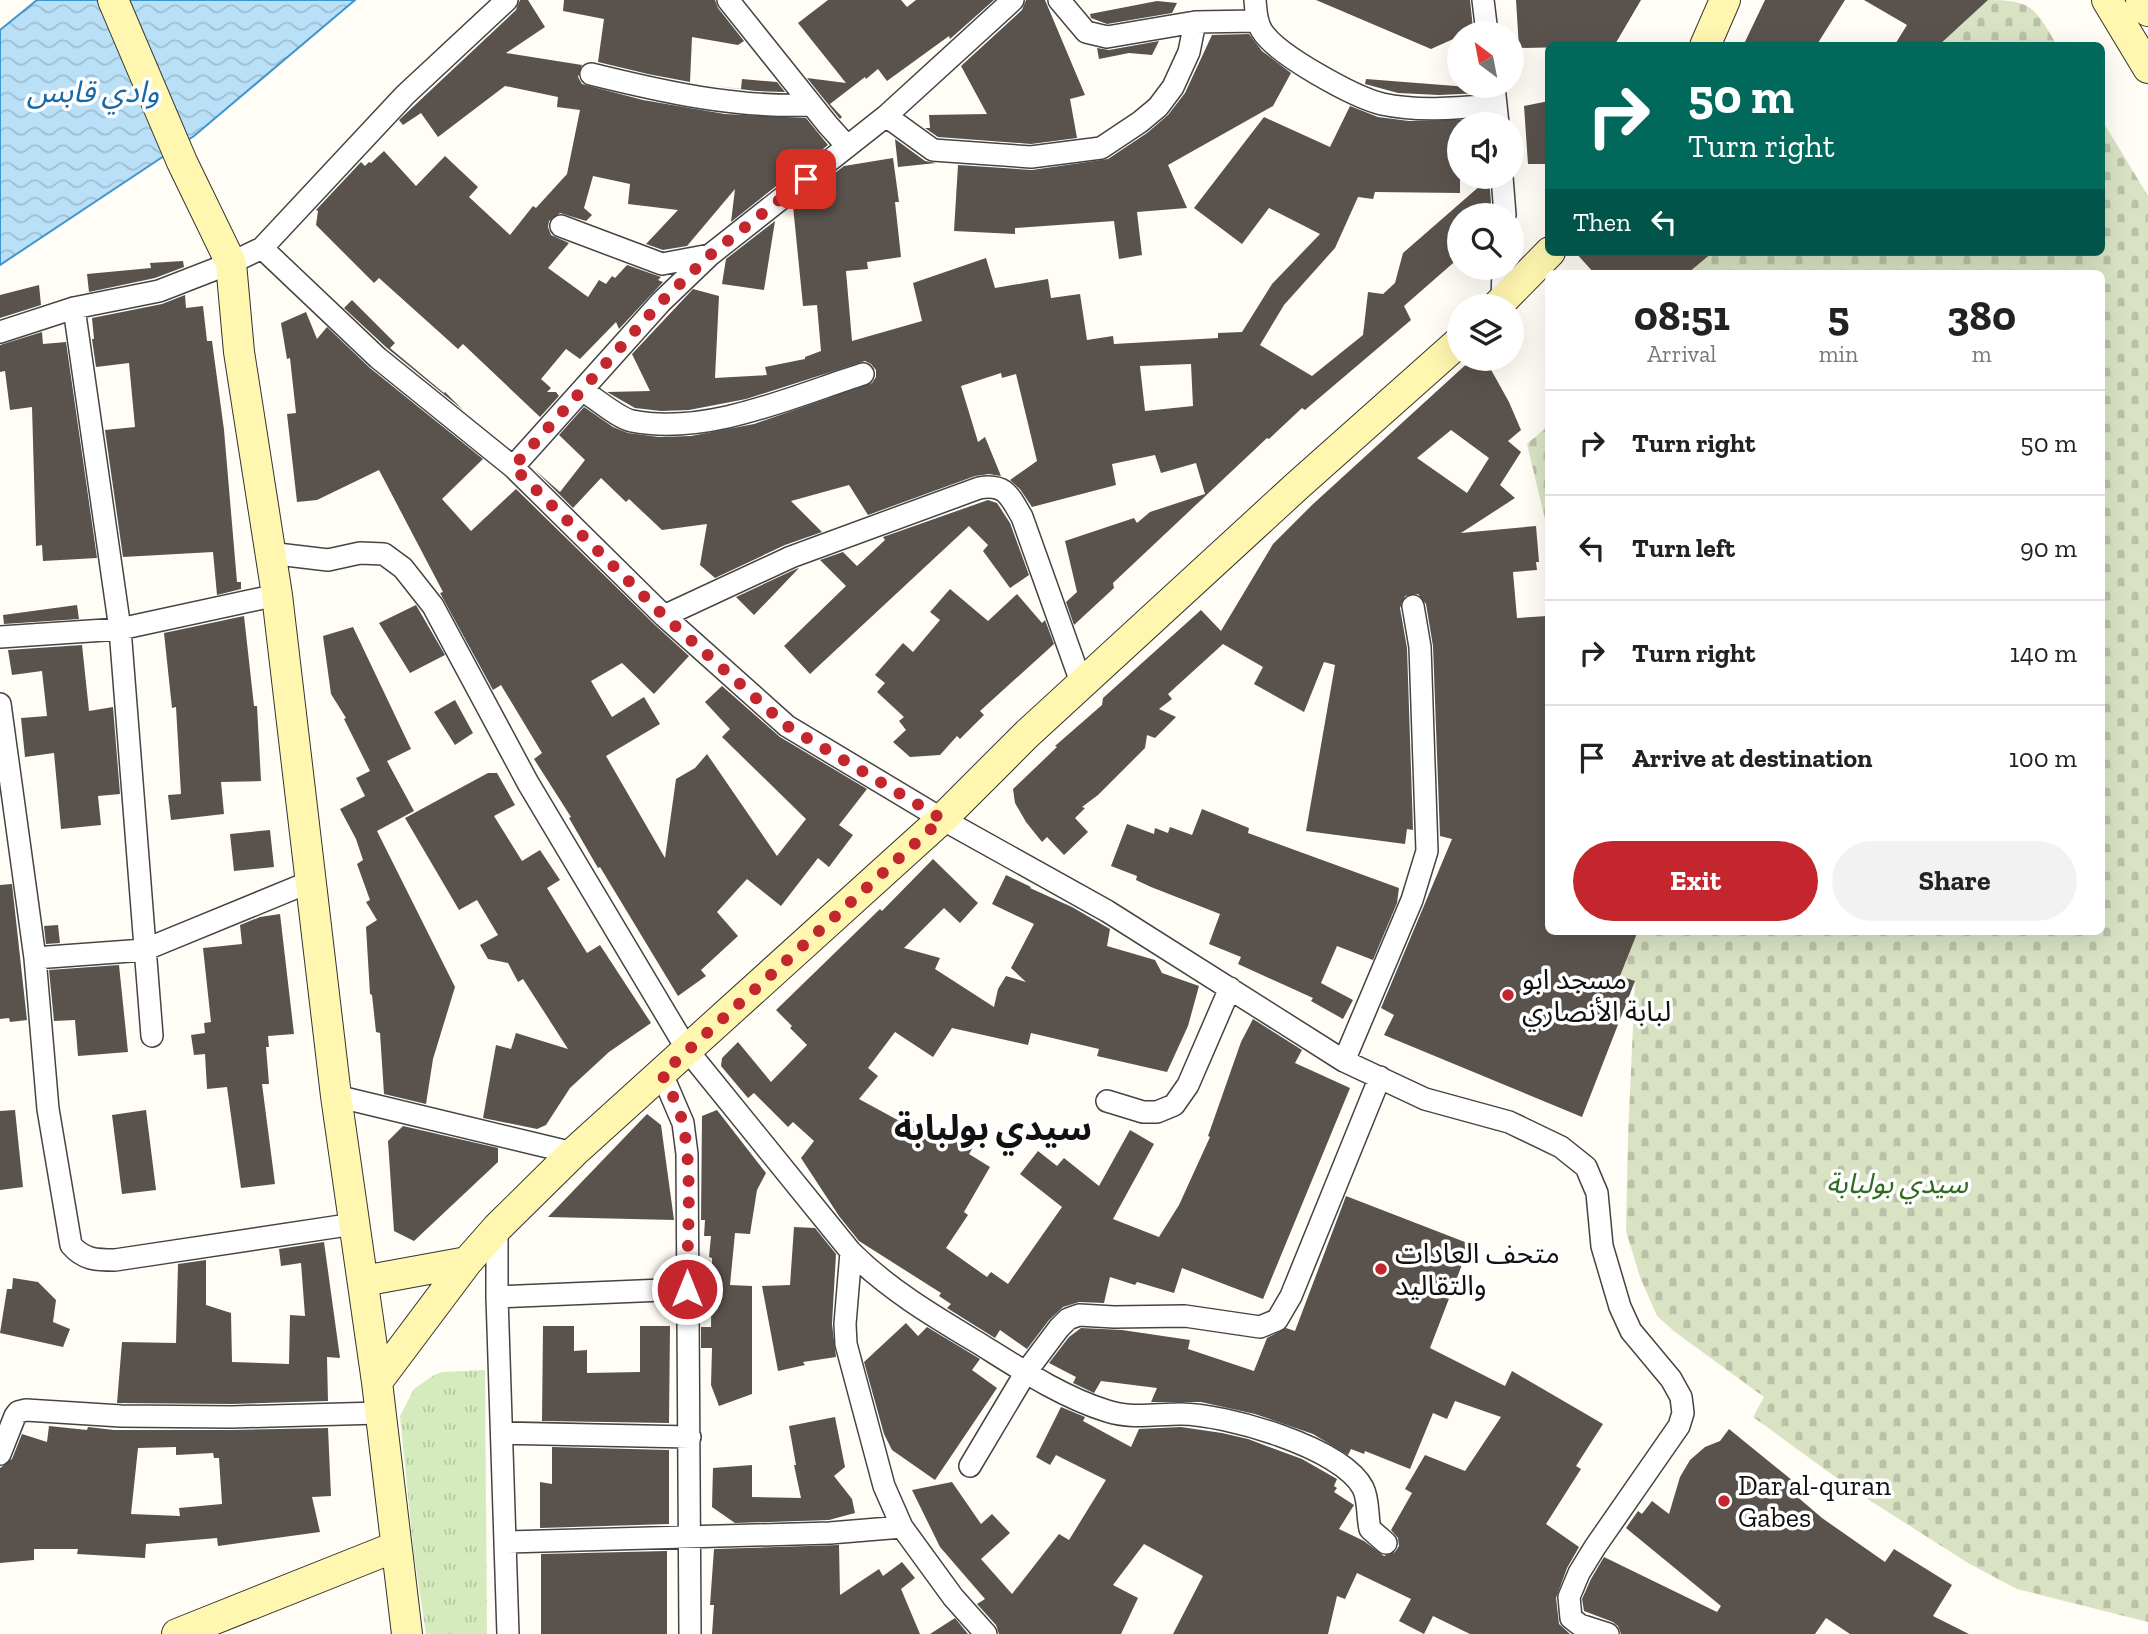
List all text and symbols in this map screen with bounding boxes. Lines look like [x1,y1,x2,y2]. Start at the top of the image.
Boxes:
north arrow [1447,21,1524,98]
map controls [1447,21,1524,371]
text: 50 m [1688,67,1794,126]
icon: right [1573,70,1664,161]
water label: وادي قابس [27,74,159,115]
button: sound [1447,112,1524,189]
text: Turn right [1688,127,1835,165]
pin [776,149,836,209]
icon: arrive [787,160,825,198]
button: search [1447,203,1524,280]
icon: left [1645,203,1683,241]
text: Then [1573,206,1631,238]
text: 08:51 [1634,290,1730,341]
text: 5 [1827,290,1849,341]
text: 380 [1947,290,2016,341]
button: layers [1447,294,1524,371]
text: Arrival [1647,340,1717,368]
text: min [1819,340,1858,368]
text: m [1972,340,1991,368]
icon: right [1573,424,1611,462]
text: Turn right [1632,427,1755,459]
text: 50 m [2020,427,2077,459]
icon: left [1573,529,1611,567]
text: Turn left [1632,532,1735,564]
text: 90 m [2020,532,2077,564]
icon: right [1573,634,1611,672]
text: Turn right [1632,637,1755,669]
text: 140 m [2010,637,2077,669]
icon: arrive [1573,739,1611,777]
text: Arrive at destination [1632,742,1872,774]
text: 100 m [2009,742,2077,774]
button: Exit [1573,841,1818,921]
button: Share [1832,841,2077,921]
place label: مسجد ابو لبابة الأنصاري [1522,963,1671,1032]
marker: مسجد ابو لبابة الأنصاري [1500,987,1516,1003]
district label: سيدي بولبابة [894,1107,1092,1156]
park label: سيدي بولبابة [1826,1167,1969,1205]
place label: متحف العادات والتقاليد [1395,1237,1560,1302]
position arrow [650,1252,724,1326]
marker: متحف العادات والتقاليد [1373,1261,1389,1277]
place label: Dar al-quran Gabes [1738,1469,1891,1534]
marker: Dar al-quran Gabes [1716,1493,1732,1509]

